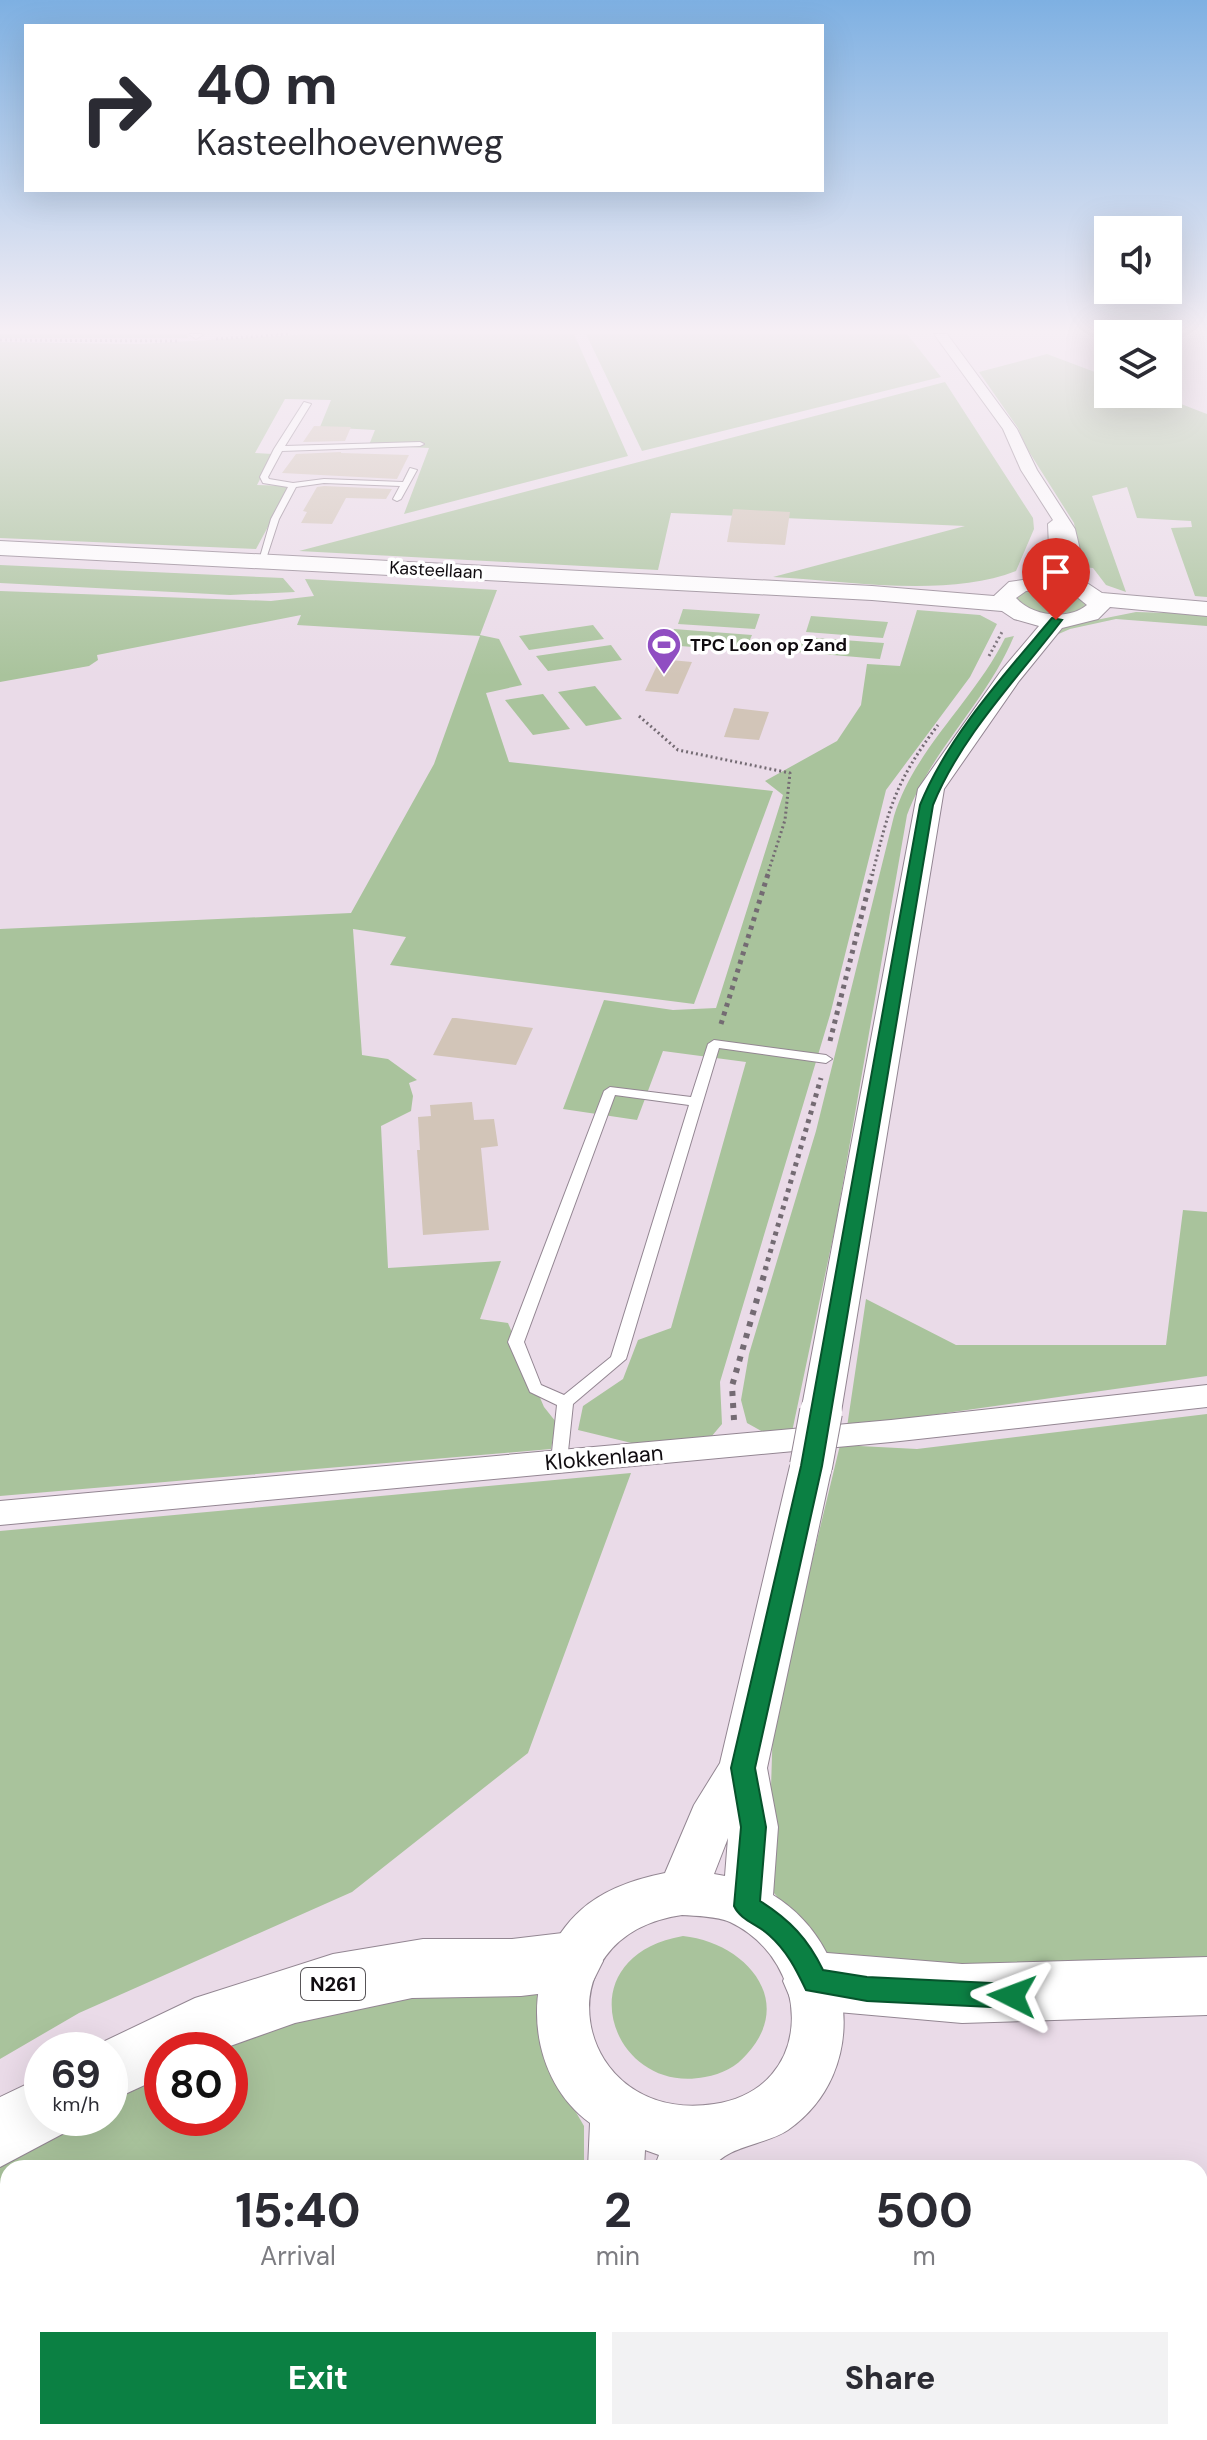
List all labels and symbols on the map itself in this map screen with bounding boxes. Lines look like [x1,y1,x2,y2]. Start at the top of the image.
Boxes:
pin [1022,538,1090,620]
street label: Kasteellaan [389,556,483,584]
sports icon: TPC Loon op Zand [645,626,683,676]
place label: TPC Loon op Zand [690,633,847,657]
street label: Klokkenlaan [544,1438,664,1477]
position arrow [970,1954,1054,2038]
road number: N261 [301,1968,365,2000]
speed limit sign: 80 [144,2032,248,2136]

